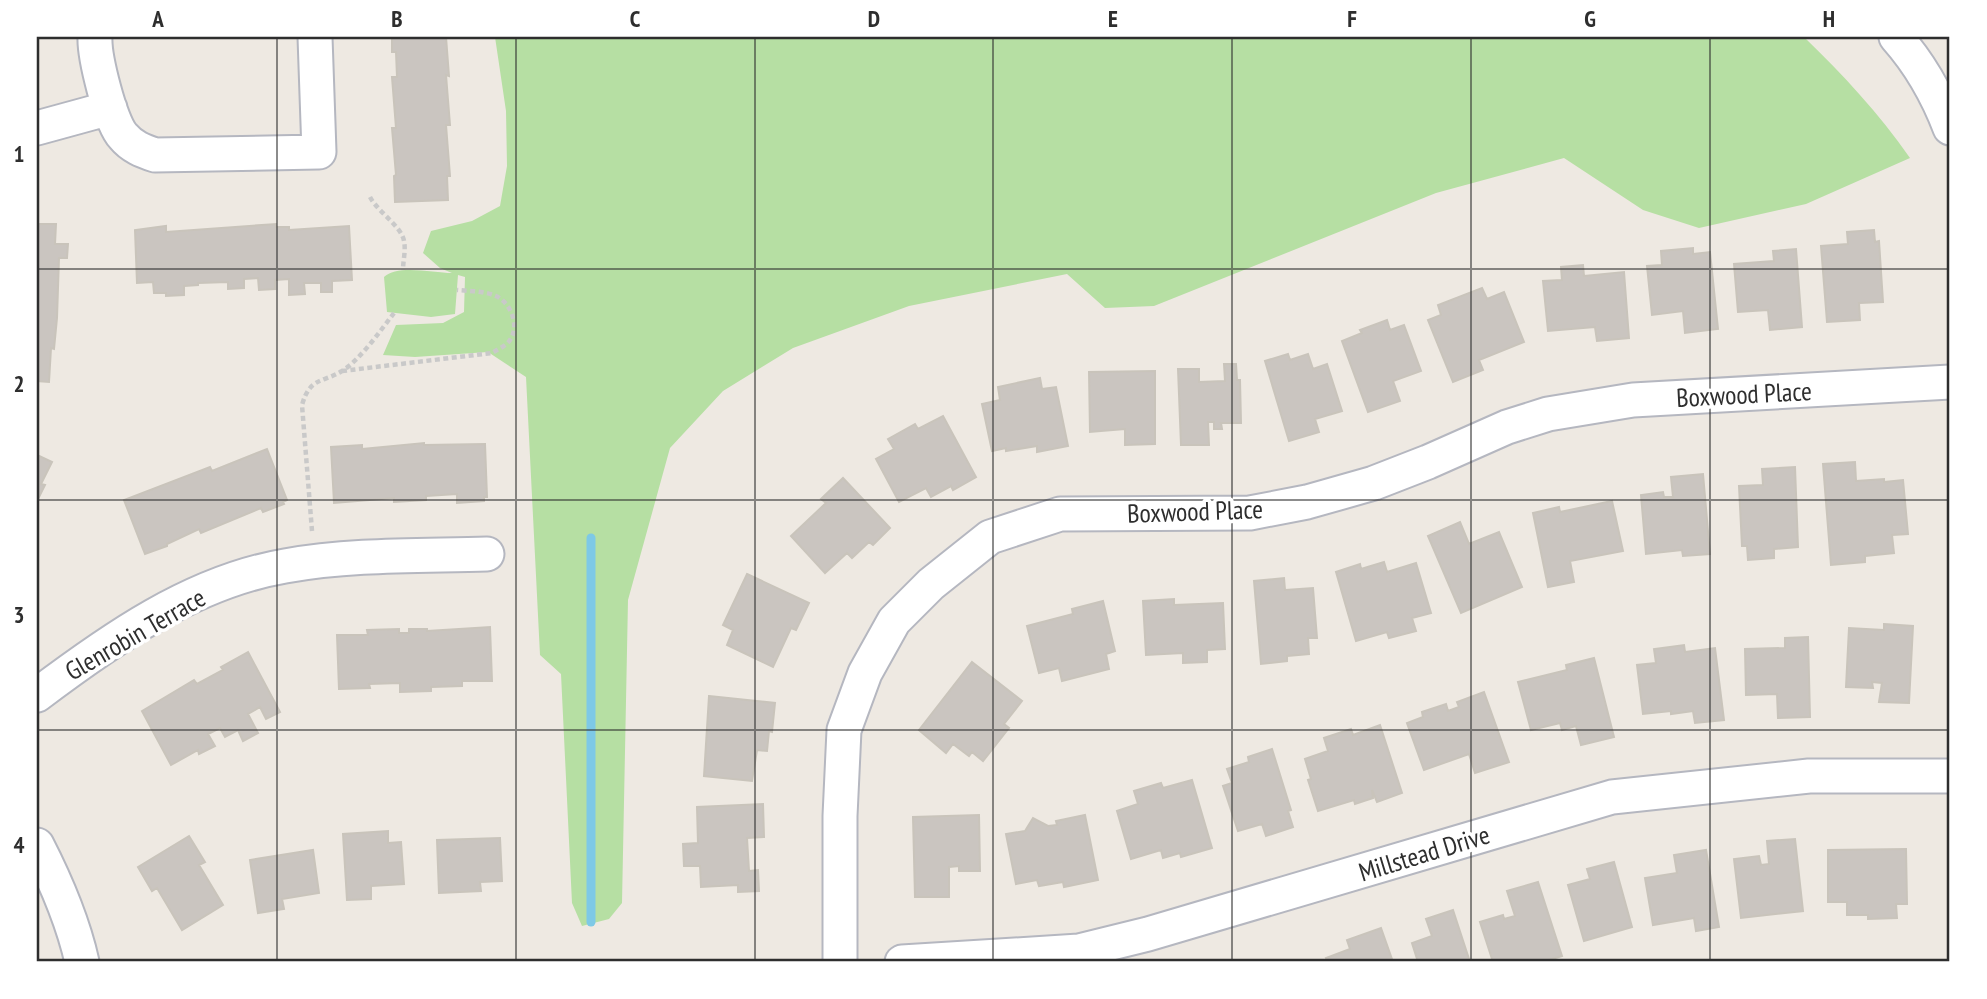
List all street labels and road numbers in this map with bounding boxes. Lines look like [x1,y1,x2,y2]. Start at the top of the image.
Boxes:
street label: Boxwood Place [1675,374,1813,414]
street label: Boxwood Place [1127,492,1263,530]
street label: Glenrobin Terrace [59,581,211,687]
street label: Millstead Drive [1355,817,1493,889]

